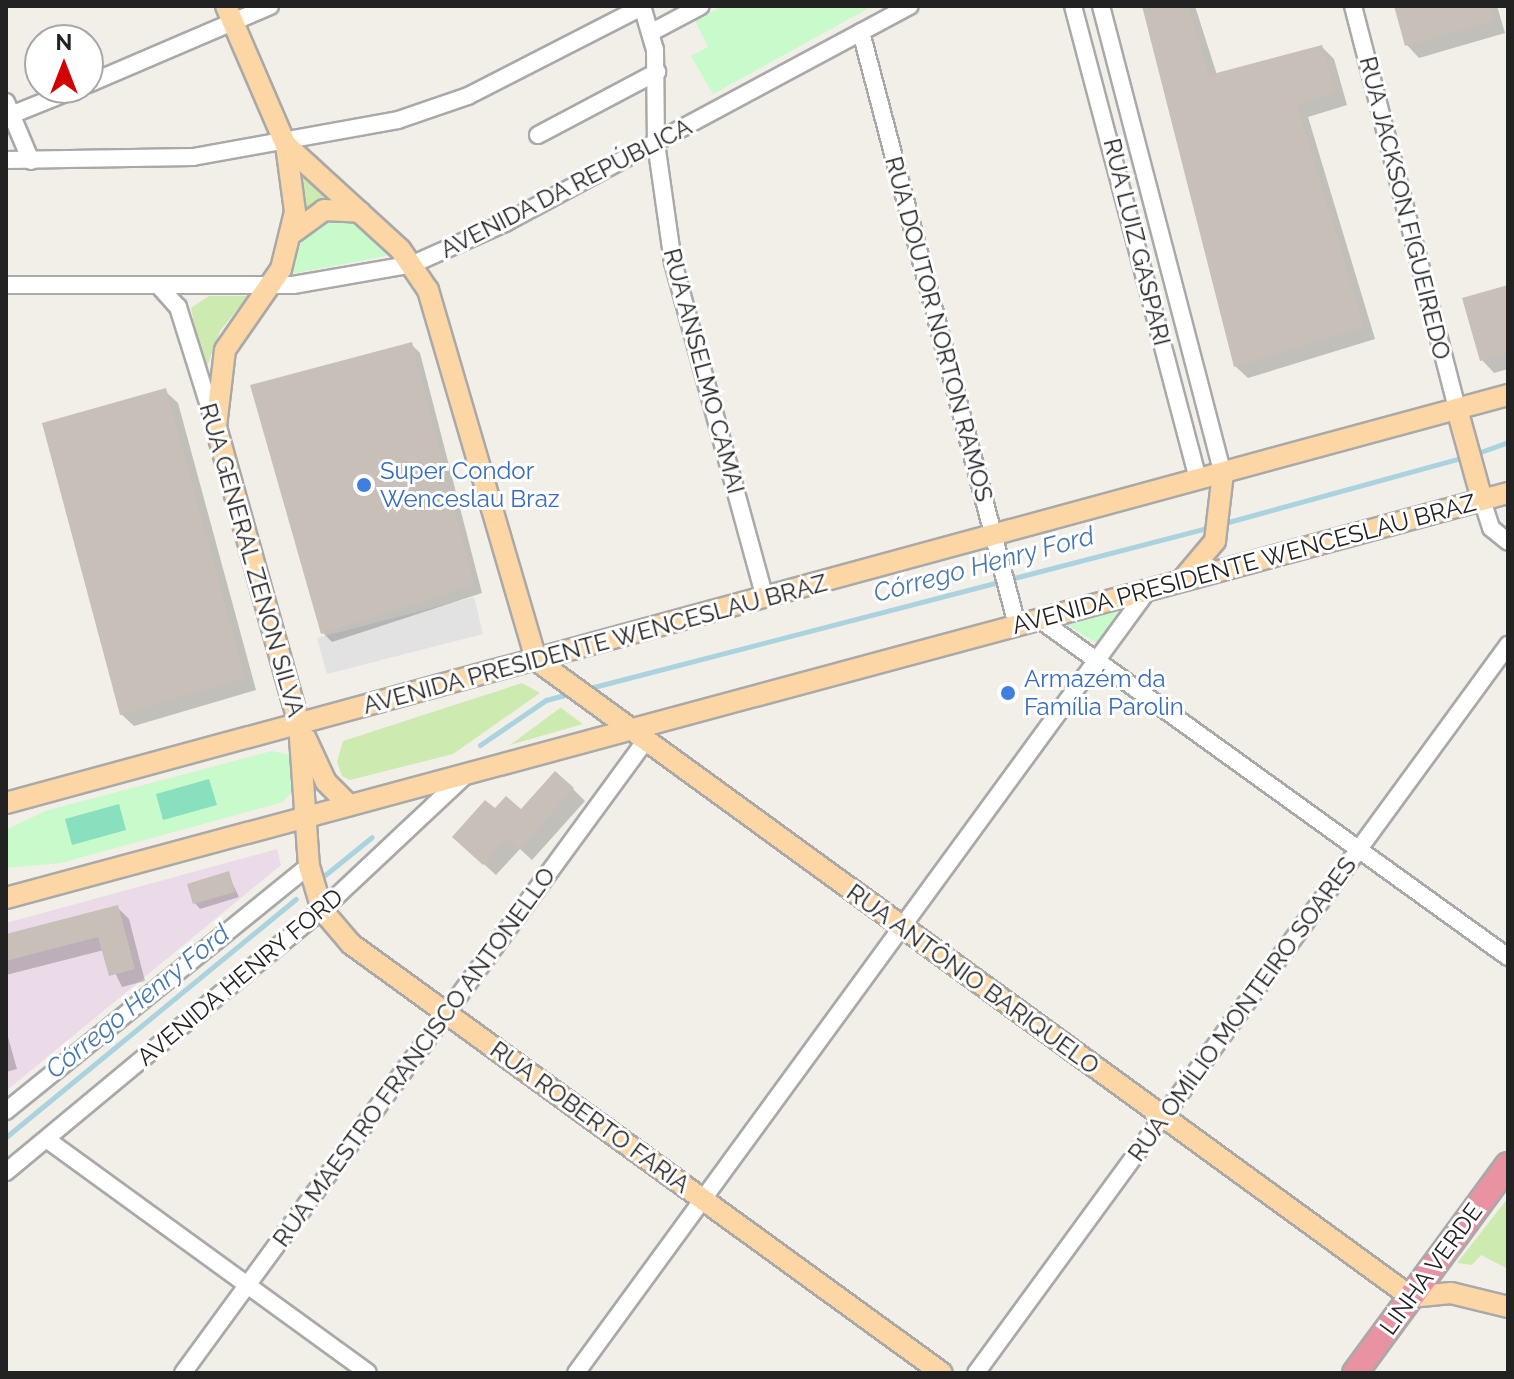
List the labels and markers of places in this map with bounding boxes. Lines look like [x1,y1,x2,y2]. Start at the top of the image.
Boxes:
place label: Super Condor Wenceslau Braz [380,457,560,513]
marker: Super Condor Wenceslau Braz [355,476,373,494]
place label: Armazém da Família Parolin [1024,665,1184,721]
marker: Armazém da Família Parolin [999,684,1017,702]

